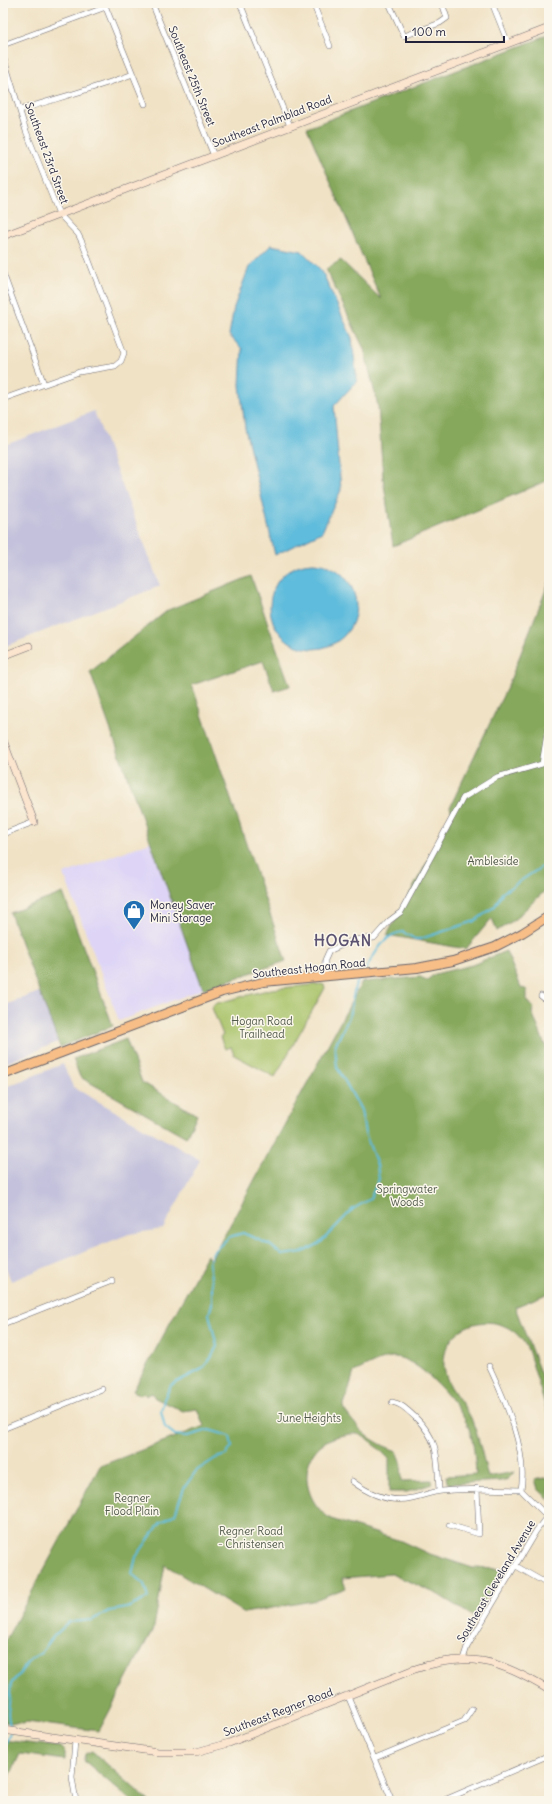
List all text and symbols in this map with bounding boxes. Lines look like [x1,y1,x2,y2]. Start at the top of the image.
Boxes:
scale bar [406,18,504,44]
street label: Southeast 25th Street [166,24,219,128]
text: 100 m [412,24,446,39]
street label: Southeast Palmblad Road [210,92,334,150]
street label: Southeast 23rd Street [22,100,72,206]
park label: Ambleside [468,854,519,868]
shop icon: Money Saver Mini Storage [121,898,147,931]
place label: Money Saver Mini Storage [150,898,215,925]
district label: HOGAN [314,931,372,950]
street label: Southeast Hogan Road [252,955,367,981]
park label: Hogan Road Trailhead [231,1014,293,1041]
park label: Springwater Woods [377,1182,438,1209]
park label: June Heights [277,1411,341,1425]
park label: Regner Flood Plain [105,1491,159,1518]
street label: Southeast Cleveland Avenue [454,1517,538,1645]
park label: Regner Road - Christensen [218,1524,284,1551]
street label: Southeast Regner Road [221,1684,335,1739]

